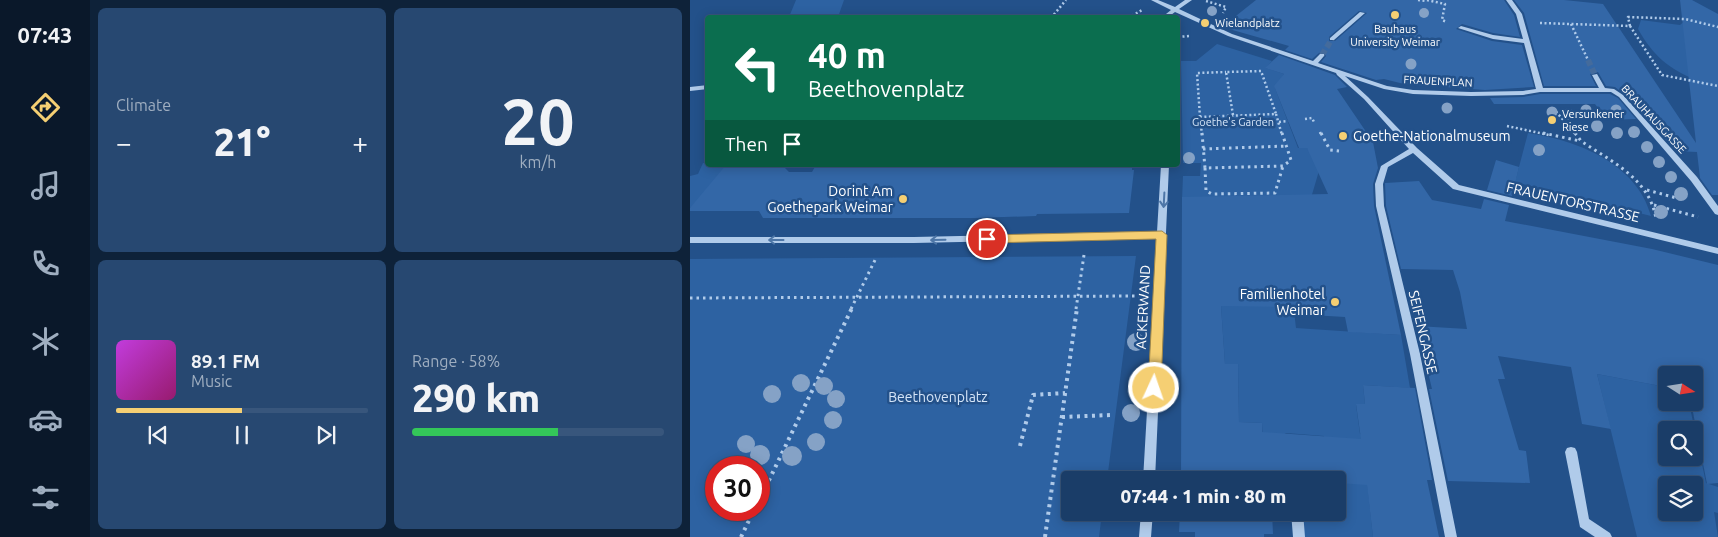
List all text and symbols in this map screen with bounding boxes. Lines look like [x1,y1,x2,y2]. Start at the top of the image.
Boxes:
marker: Bauhaus University Weimar [1389,9,1401,21]
marker: Wielandplatz [1199,17,1211,29]
place label: Wielandplatz [1215,17,1280,29]
text: 07:43 [17,22,73,47]
place label: Bauhaus University Weimar [1350,23,1441,48]
icon: left [725,35,790,100]
text: 40 m [808,35,886,75]
street label: FRAUENPLAN [1403,73,1473,89]
text: Beethovenplatz [808,76,964,101]
street label: BRAUHAUSGASSE [1619,82,1689,156]
text: 20 [501,84,575,157]
icon: directions [28,90,63,125]
text: Climate [116,96,171,114]
place label: Versunkener Riese [1562,108,1625,133]
marker: Versunkener Riese [1546,114,1558,126]
park label: Goethe's Garden [1192,116,1274,128]
text: 21° [214,121,270,163]
text: − [116,127,132,158]
text: + [352,127,368,158]
place label: Goethe-Nationalmuseum [1353,128,1511,144]
icon: arrive [778,130,806,158]
marker: Goethe-Nationalmuseum [1337,130,1349,142]
text: Then [725,133,768,155]
text: km/h [520,153,556,171]
icon: music [28,168,63,203]
street label: FRAUENTORSTRASSE [1505,179,1641,225]
place label: Dorint Am Goethepark Weimar [767,183,894,215]
one-way arrow [1159,192,1168,208]
marker: Dorint Am Goethepark Weimar [897,193,909,205]
pin [966,218,1008,260]
icon: arrive [973,225,1001,253]
one-way arrow [768,235,784,245]
one-way arrow [930,235,946,244]
icon: phone [28,246,63,281]
street label: ACKERWAND [1133,264,1153,350]
place label: Familienhotel Weimar [1240,286,1326,318]
street label: SEIFENGASSE [1406,289,1440,375]
marker: Familienhotel Weimar [1329,296,1341,308]
icon: climate [28,324,63,359]
text: 89.1 FM [191,350,260,372]
text: Range · 58% [412,352,500,370]
position arrow [1127,361,1179,413]
north arrow [1658,366,1702,411]
map controls [1658,366,1703,521]
text: Music [191,372,232,390]
text: 290 km [412,377,540,419]
park label: Beethovenplatz [888,389,988,405]
icon: car [28,402,63,437]
icon: previous [144,421,172,449]
icon: pause [228,421,256,449]
icon: next [312,421,340,449]
button: search [1658,421,1703,466]
speed limit sign: 30 [705,456,770,521]
button: layers [1658,476,1703,521]
icon: filters [28,480,63,515]
text: 07:44 · 1 min · 80 m [1121,485,1286,507]

